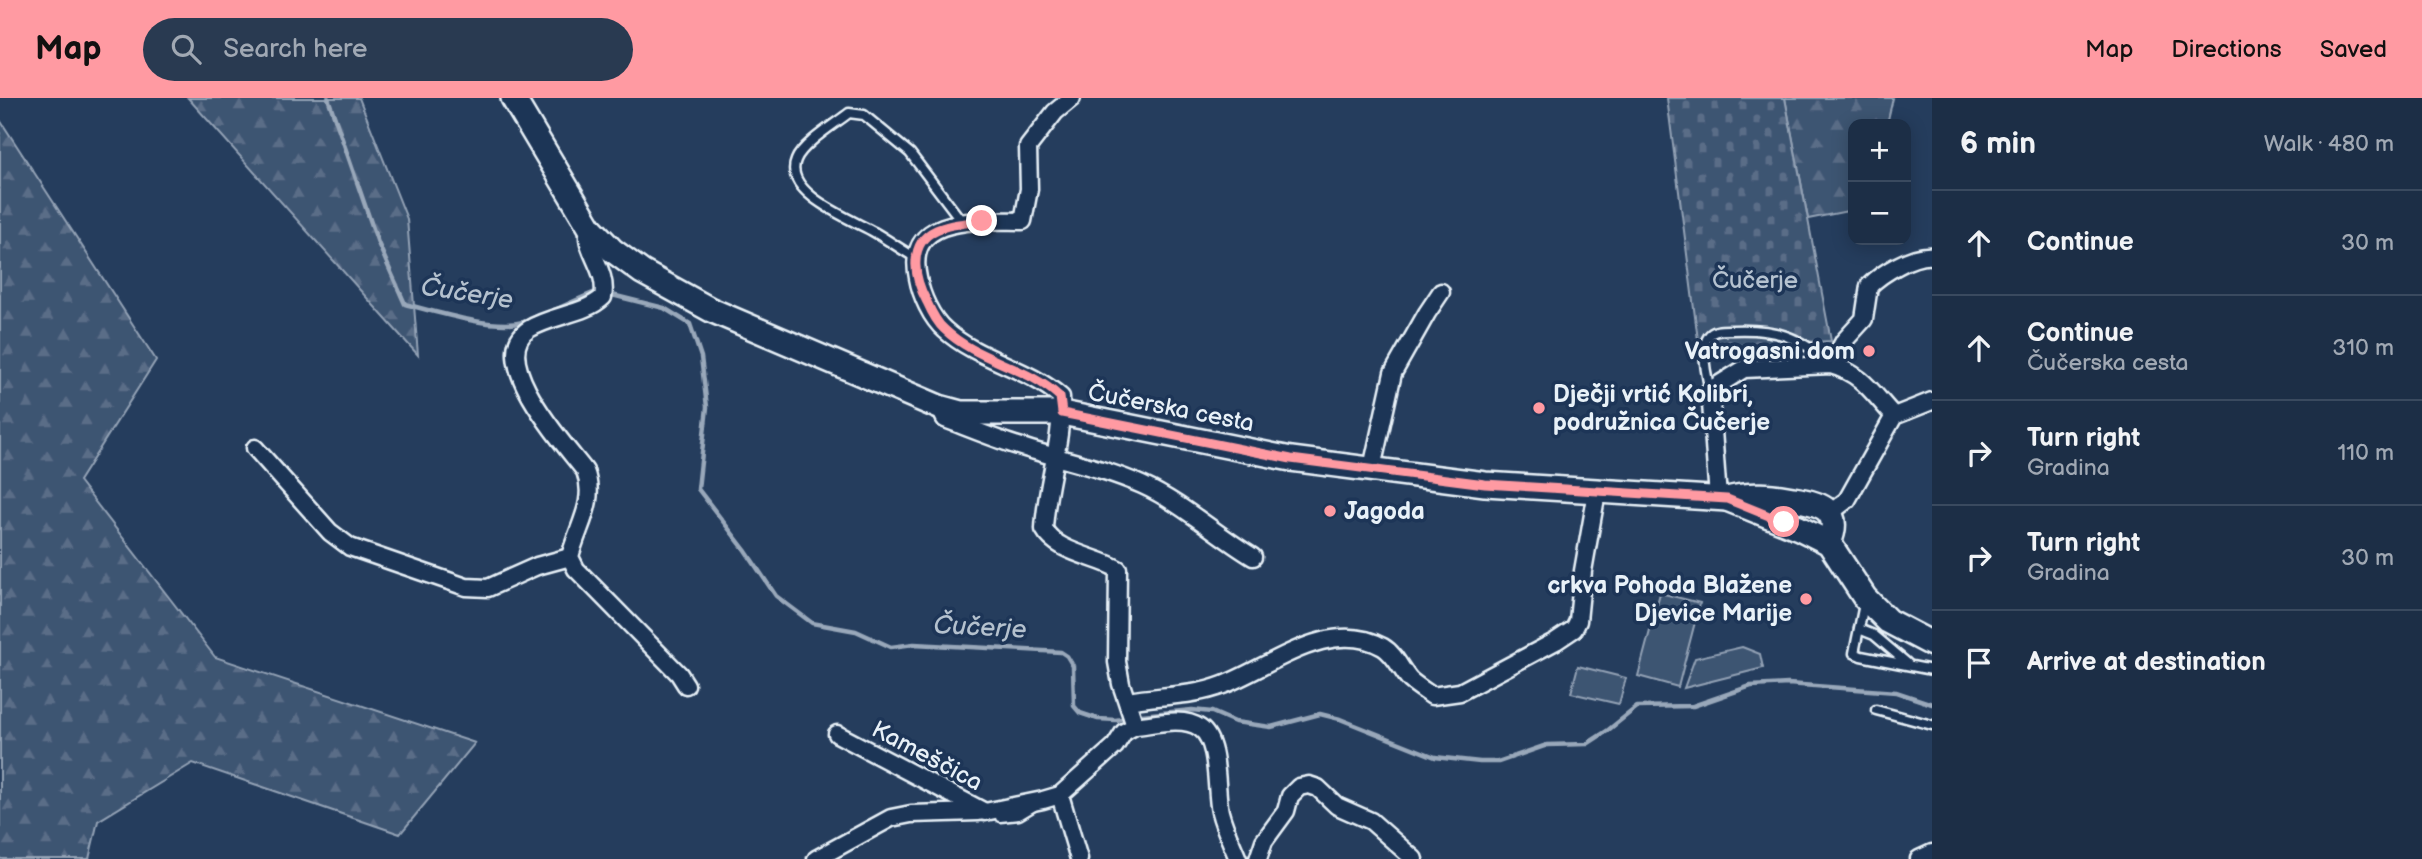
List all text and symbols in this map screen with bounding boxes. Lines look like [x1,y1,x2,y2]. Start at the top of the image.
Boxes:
search box [143,18,633,81]
text: Map [35,29,101,69]
icon: search [167,30,205,68]
text: Search here [223,34,367,65]
text: Map [2085,35,2133,64]
text: Directions [2171,35,2282,64]
text: Saved [2320,35,2387,64]
map controls [1848,119,1911,245]
button: + [1848,119,1911,182]
text: 6 min [1960,126,2036,162]
text: Walk · 480 m [2264,130,2394,158]
button: − [1848,182,1911,245]
route end [966,205,997,236]
icon: ahead [1960,224,1998,262]
text: Continue [2027,227,2134,258]
text: 30 m [2341,229,2394,257]
park label: Čučerje [1712,265,1798,295]
water label: Čučerje [419,269,516,317]
text: Continue [2027,318,2134,349]
icon: ahead [1960,329,1998,367]
text: 310 m [2332,334,2394,362]
place label: Vatrogasni dom [1685,337,1855,366]
marker: Vatrogasni dom [1861,343,1877,359]
text: Čučerska cesta [2027,349,2189,377]
street label: Čučerska cesta [1085,377,1257,438]
place label: Dječji vrtić Kolibri, podružnica Čučerje [1553,380,1770,437]
marker: Dječji vrtić Kolibri, podružnica Čučerje [1531,400,1547,416]
text: Turn right [2027,423,2140,454]
icon: right [1960,434,1998,472]
text: 110 m [2337,439,2394,467]
text: Gradina [2027,454,2110,482]
place label: Jagoda [1344,497,1425,526]
marker: Jagoda [1322,503,1338,519]
route start [1768,506,1799,537]
text: Turn right [2027,528,2140,559]
icon: right [1960,539,1998,577]
text: 30 m [2341,544,2394,572]
text: Gradina [2027,559,2110,587]
place label: crkva Pohoda Blažene Djevice Marije [1547,571,1792,628]
marker: crkva Pohoda Blažene Djevice Marije [1798,591,1814,607]
water label: Čučerje [933,608,1027,646]
icon: arrive [1960,644,1998,682]
text: Arrive at destination [2027,647,2266,678]
street label: Kameščica [867,715,987,797]

